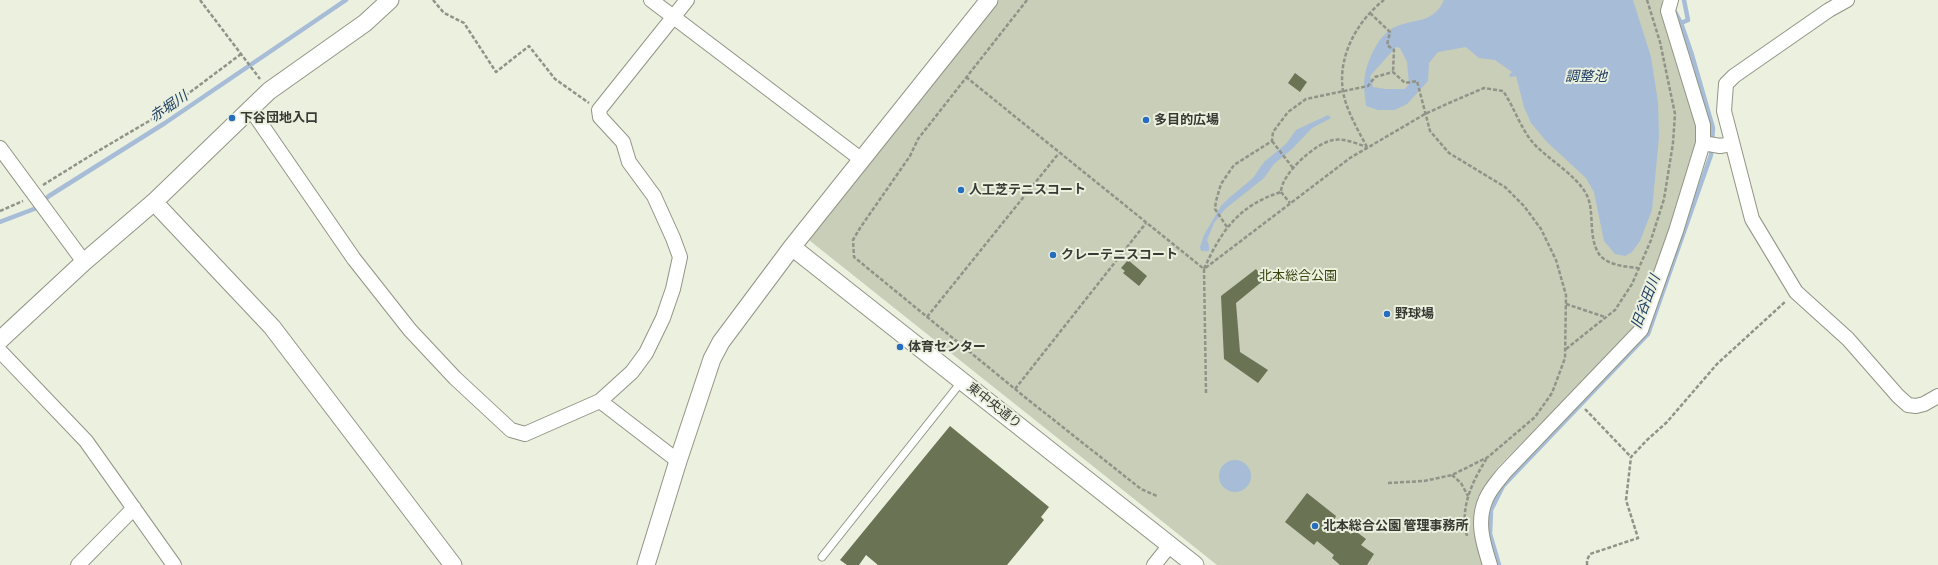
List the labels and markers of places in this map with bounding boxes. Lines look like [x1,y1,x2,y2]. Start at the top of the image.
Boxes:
place label: 下谷団地入口 [240,110,318,126]
place label: 多目的広場 [1154,112,1219,128]
marker: 下谷団地入口 [227,113,237,123]
marker: 多目的広場 [1141,115,1151,125]
place label: 人工芝テニスコート [969,182,1086,198]
marker: 人工芝テニスコート [956,185,966,195]
place label: クレーテニスコート [1061,247,1178,263]
marker: クレーテニスコート [1048,250,1058,260]
place label: 野球場 [1395,306,1434,322]
marker: 野球場 [1382,309,1392,319]
place label: 体育センター [908,339,986,355]
marker: 体育センター [895,342,905,352]
place label: 北本総合公園 管理事務所 [1323,518,1469,534]
marker: 北本総合公園 管理事務所 [1310,521,1320,531]

